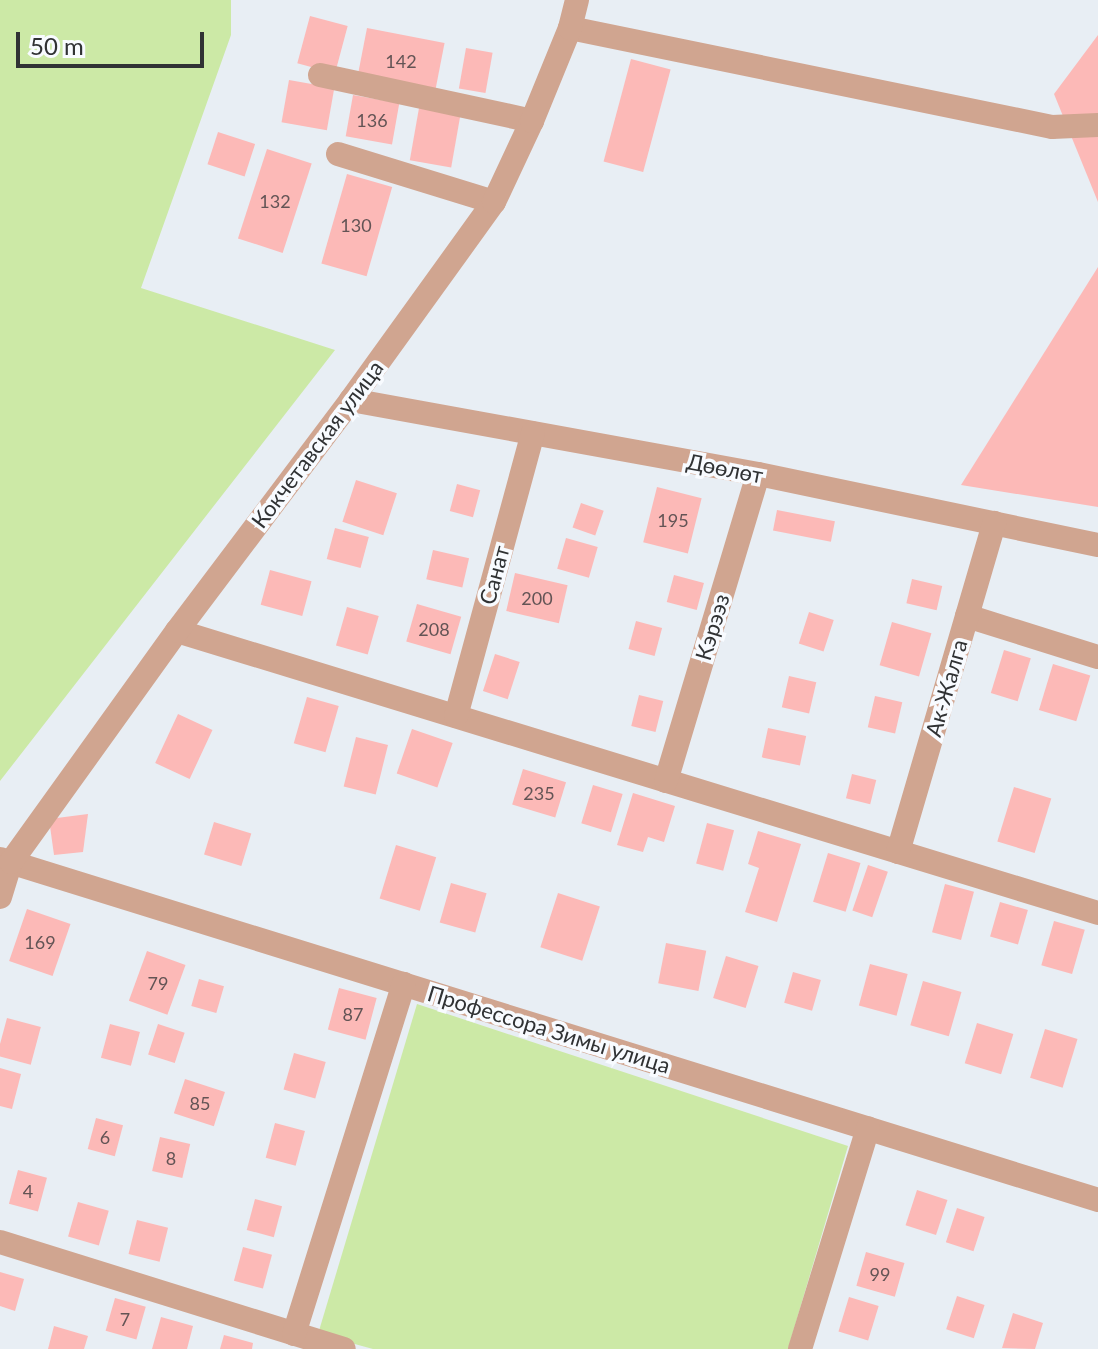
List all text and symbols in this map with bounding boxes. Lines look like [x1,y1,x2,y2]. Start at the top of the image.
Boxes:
scale bar [20,16,208,66]
text: 50 m [30,31,84,60]
house number: 142 [385,50,417,72]
house number: 136 [356,109,388,131]
house number: 132 [259,190,291,212]
house number: 130 [340,214,372,236]
street label: Кокчетавская улица [245,355,389,533]
street label: Дөөлөт [685,448,765,488]
house number: 195 [657,509,689,531]
street label: Санат [474,543,514,607]
house number: 200 [521,587,553,609]
street label: Кэрээз [689,591,735,663]
house number: 208 [418,618,450,640]
street label: Ак-Жалга [920,636,972,740]
house number: 235 [523,782,555,804]
house number: 169 [24,931,56,953]
house number: 79 [148,972,168,994]
street label: Профессора Зимы улица [425,980,673,1078]
house number: 87 [343,1003,363,1025]
house number: 85 [190,1092,210,1114]
house number: 6 [100,1126,110,1148]
house number: 8 [166,1147,176,1169]
house number: 4 [23,1180,33,1202]
house number: 99 [870,1263,890,1285]
house number: 7 [120,1308,130,1330]

